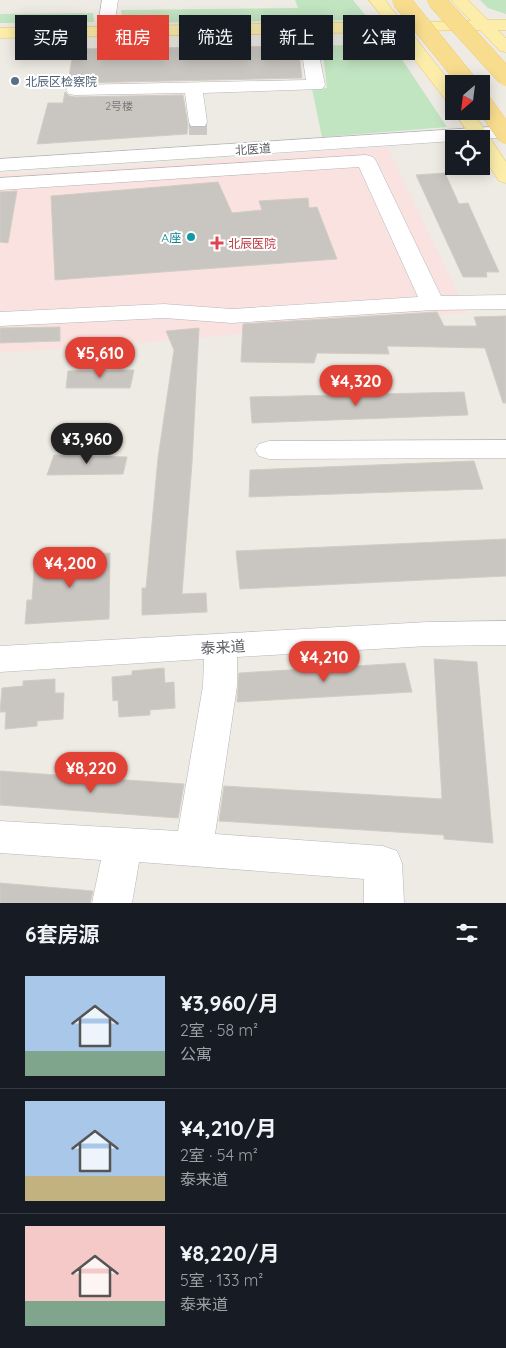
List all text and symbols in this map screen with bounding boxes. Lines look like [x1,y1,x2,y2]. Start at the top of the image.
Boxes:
chip: 买房 [15,15,87,60]
chip: 租房 [97,15,169,60]
chip: 筛选 [179,15,251,60]
chip: 新上 [261,15,333,60]
chip: 公寓 [343,15,415,60]
place label: 北辰区检察院 [25,74,97,89]
marker: 北辰区检察院 [9,75,21,87]
north arrow [445,75,490,120]
map controls [445,75,490,175]
house number: 2号楼 [105,99,133,113]
button: locate [445,130,490,175]
street label: 北医道 [235,140,271,158]
place label: A座 [161,230,181,245]
marker: A座 [185,231,197,243]
marker: 北辰医院 [210,236,224,250]
place label: 北辰医院 [228,236,276,251]
pin: ¥5,610 [59,336,141,379]
text: ¥5,610 [76,343,124,363]
pin: ¥4,320 [315,364,397,407]
text: ¥4,320 [331,371,381,391]
pin: ¥3,960 [46,422,128,465]
text: ¥3,960 [62,429,112,449]
pin: ¥4,200 [29,546,111,589]
text: ¥4,200 [44,553,96,573]
street label: 泰来道 [200,636,246,658]
pin: ¥4,210 [283,640,365,683]
text: ¥4,210 [300,647,348,667]
pin: ¥8,220 [50,752,132,794]
text: ¥8,220 [66,758,116,778]
icon: filters [453,919,481,947]
text: 6套房源 [25,921,100,947]
text: ¥3,960/月 [180,990,279,1016]
icon: home [65,996,125,1056]
text: 2室 · 58 m² [180,1020,258,1040]
text: 公寓 [180,1044,212,1064]
text: ¥4,210/月 [180,1115,277,1141]
icon: home [65,1121,125,1181]
text: 2室 · 54 m² [180,1145,258,1165]
text: 泰来道 [180,1169,228,1189]
text: ¥8,220/月 [180,1240,280,1266]
icon: home [65,1246,125,1306]
text: 5室 · 133 m² [180,1270,263,1290]
text: 泰来道 [180,1294,228,1314]

